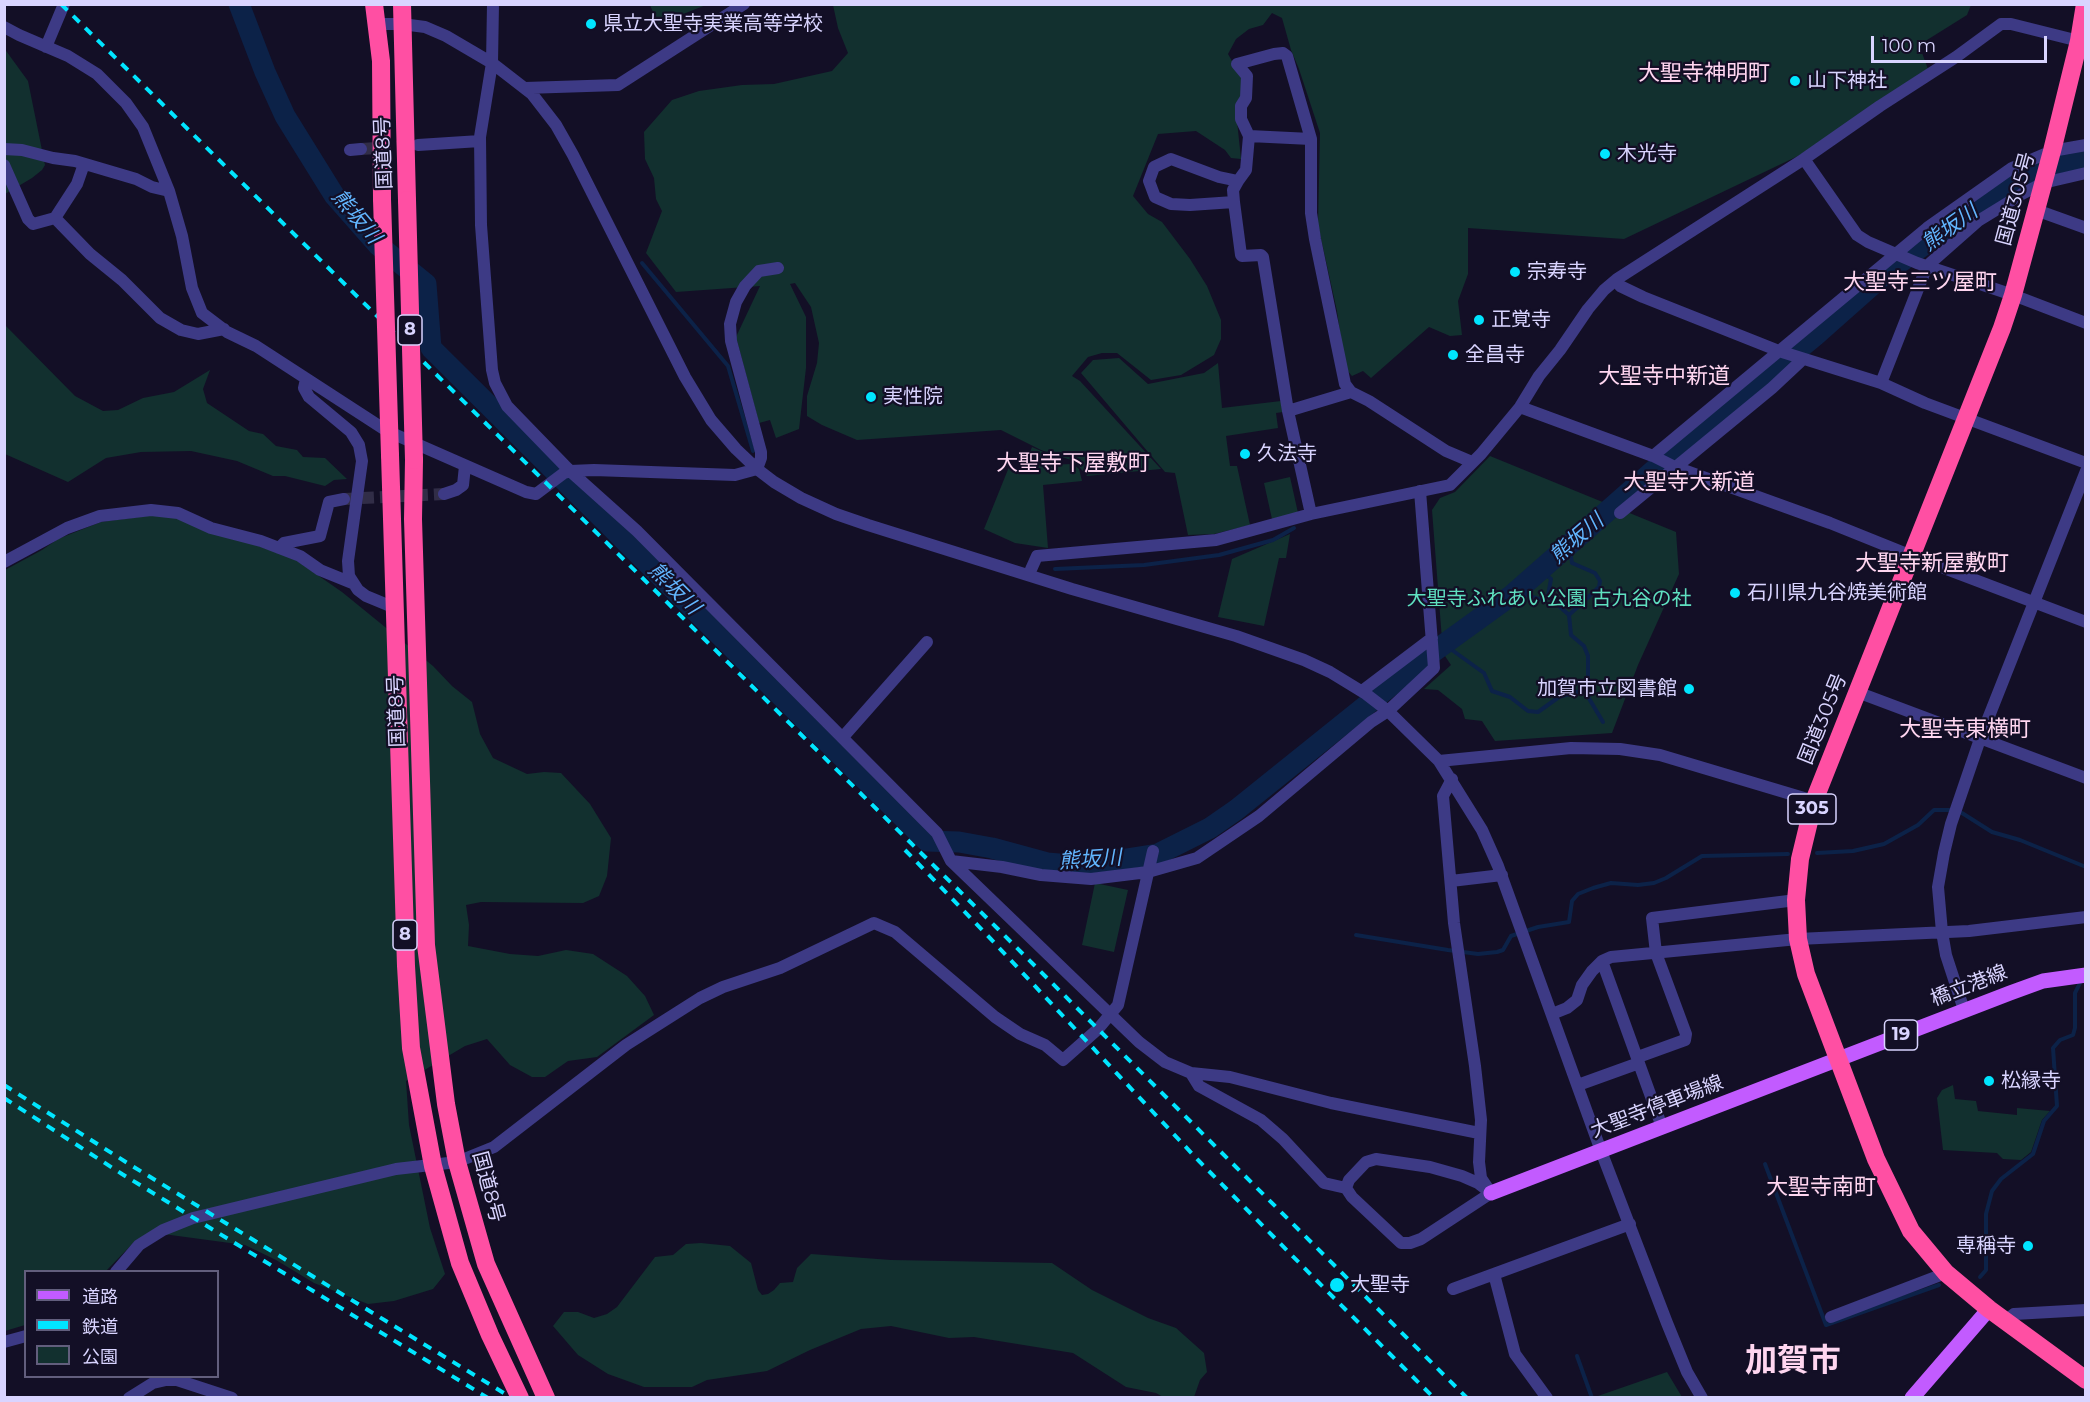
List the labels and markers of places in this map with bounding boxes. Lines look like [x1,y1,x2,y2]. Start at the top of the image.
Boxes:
place label: 県立大聖寺実業高等学校 [603,12,823,36]
marker: 県立大聖寺実業高等学校 [584,17,598,31]
place label: 山下神社 [1807,69,1887,93]
marker: 山下神社 [1788,74,1802,88]
place label: 木光寺 [1617,142,1677,166]
marker: 木光寺 [1598,147,1612,161]
place label: 宗寿寺 [1527,260,1587,284]
marker: 宗寿寺 [1508,265,1522,279]
place label: 正覚寺 [1491,308,1551,332]
marker: 正覚寺 [1472,313,1486,327]
place label: 全昌寺 [1465,343,1525,367]
marker: 全昌寺 [1446,348,1460,362]
place label: 実性院 [883,385,943,409]
marker: 実性院 [864,390,878,404]
place label: 久法寺 [1257,442,1317,466]
marker: 久法寺 [1238,447,1252,461]
place label: 石川県九谷焼美術館 [1747,581,1927,605]
marker: 石川県九谷焼美術館 [1728,586,1742,600]
place label: 加賀市立図書館 [1537,677,1677,701]
marker: 加賀市立図書館 [1682,682,1696,696]
place label: 松縁寺 [2001,1069,2061,1093]
marker: 松縁寺 [1982,1074,1996,1088]
place label: 専稱寺 [1956,1234,2016,1258]
marker: 専稱寺 [2021,1239,2035,1253]
place label: 大聖寺 [1350,1273,1410,1297]
marker: 大聖寺 [1328,1276,1346,1294]

